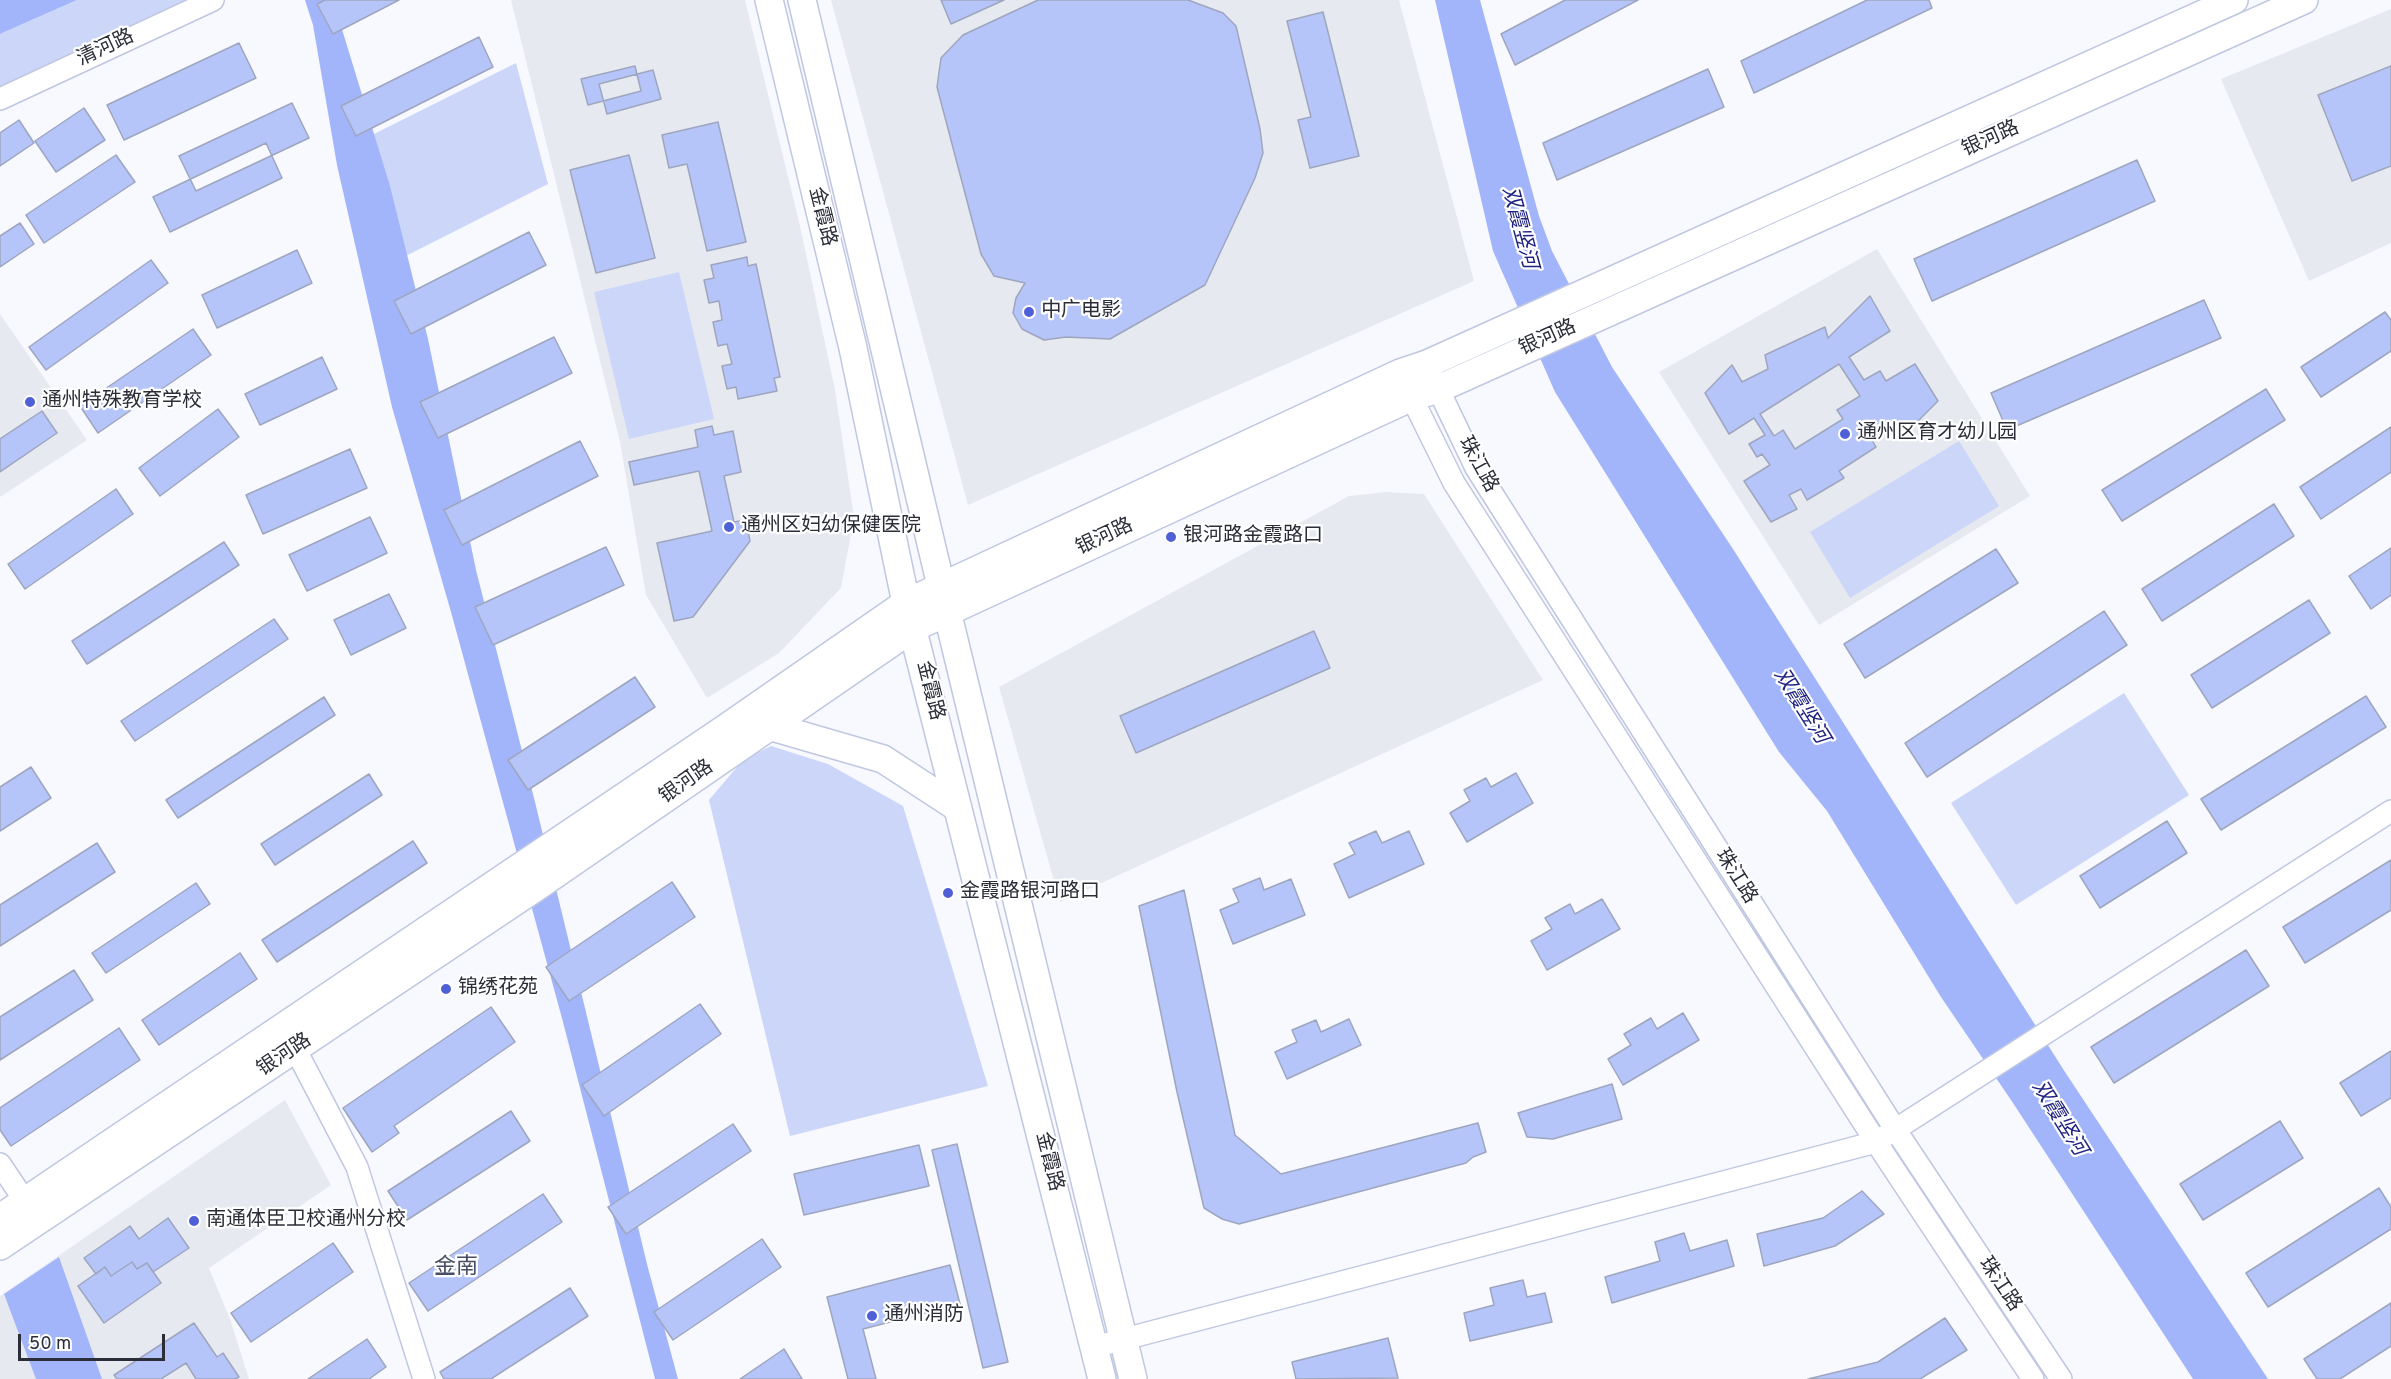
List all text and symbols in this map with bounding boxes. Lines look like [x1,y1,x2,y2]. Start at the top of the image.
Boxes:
street label: 清河路 [74,25,138,73]
street label: 银河路 [1959,117,2023,163]
water label: 双霞竖河 [1495,184,1541,272]
street label: 金霞路 [802,185,840,249]
place label: 中广电影 [1041,300,1121,324]
marker: 中广电影 [1022,305,1036,319]
street label: 银河路 [1516,316,1580,362]
place label: 通州特殊教育学校 [42,390,202,414]
marker: 通州特殊教育学校 [23,395,37,409]
place label: 通州区育才幼儿园 [1857,422,2017,446]
marker: 通州区育才幼儿园 [1838,427,1852,441]
street label: 珠江路 [1452,433,1502,497]
street label: 银河路 [1073,514,1137,562]
place label: 通州区妇幼保健医院 [741,515,921,539]
marker: 通州区妇幼保健医院 [722,520,736,534]
place label: 银河路金霞路口 [1183,525,1323,549]
marker: 银河路金霞路口 [1164,530,1178,544]
street label: 金霞路 [910,659,948,723]
water label: 双霞竖河 [1767,665,1833,749]
street label: 银河路 [656,756,718,810]
street label: 珠江路 [1709,845,1761,909]
place label: 金霞路银河路口 [960,881,1100,905]
marker: 金霞路银河路口 [941,886,955,900]
place label: 锦绣花苑 [458,977,538,1001]
marker: 锦绣花苑 [439,982,453,996]
street label: 银河路 [253,1029,317,1083]
water label: 双霞竖河 [2025,1077,2091,1161]
street label: 金霞路 [1029,1130,1067,1194]
place label: 南通体臣卫校通州分校 [206,1209,406,1233]
marker: 南通体臣卫校通州分校 [187,1214,201,1228]
street label: 珠江路 [1972,1253,2026,1317]
district label: 金南 [434,1256,478,1282]
place label: 通州消防 [884,1304,964,1328]
marker: 通州消防 [865,1309,879,1323]
scale bar [21,1322,168,1360]
text: 50 m [29,1333,71,1356]

